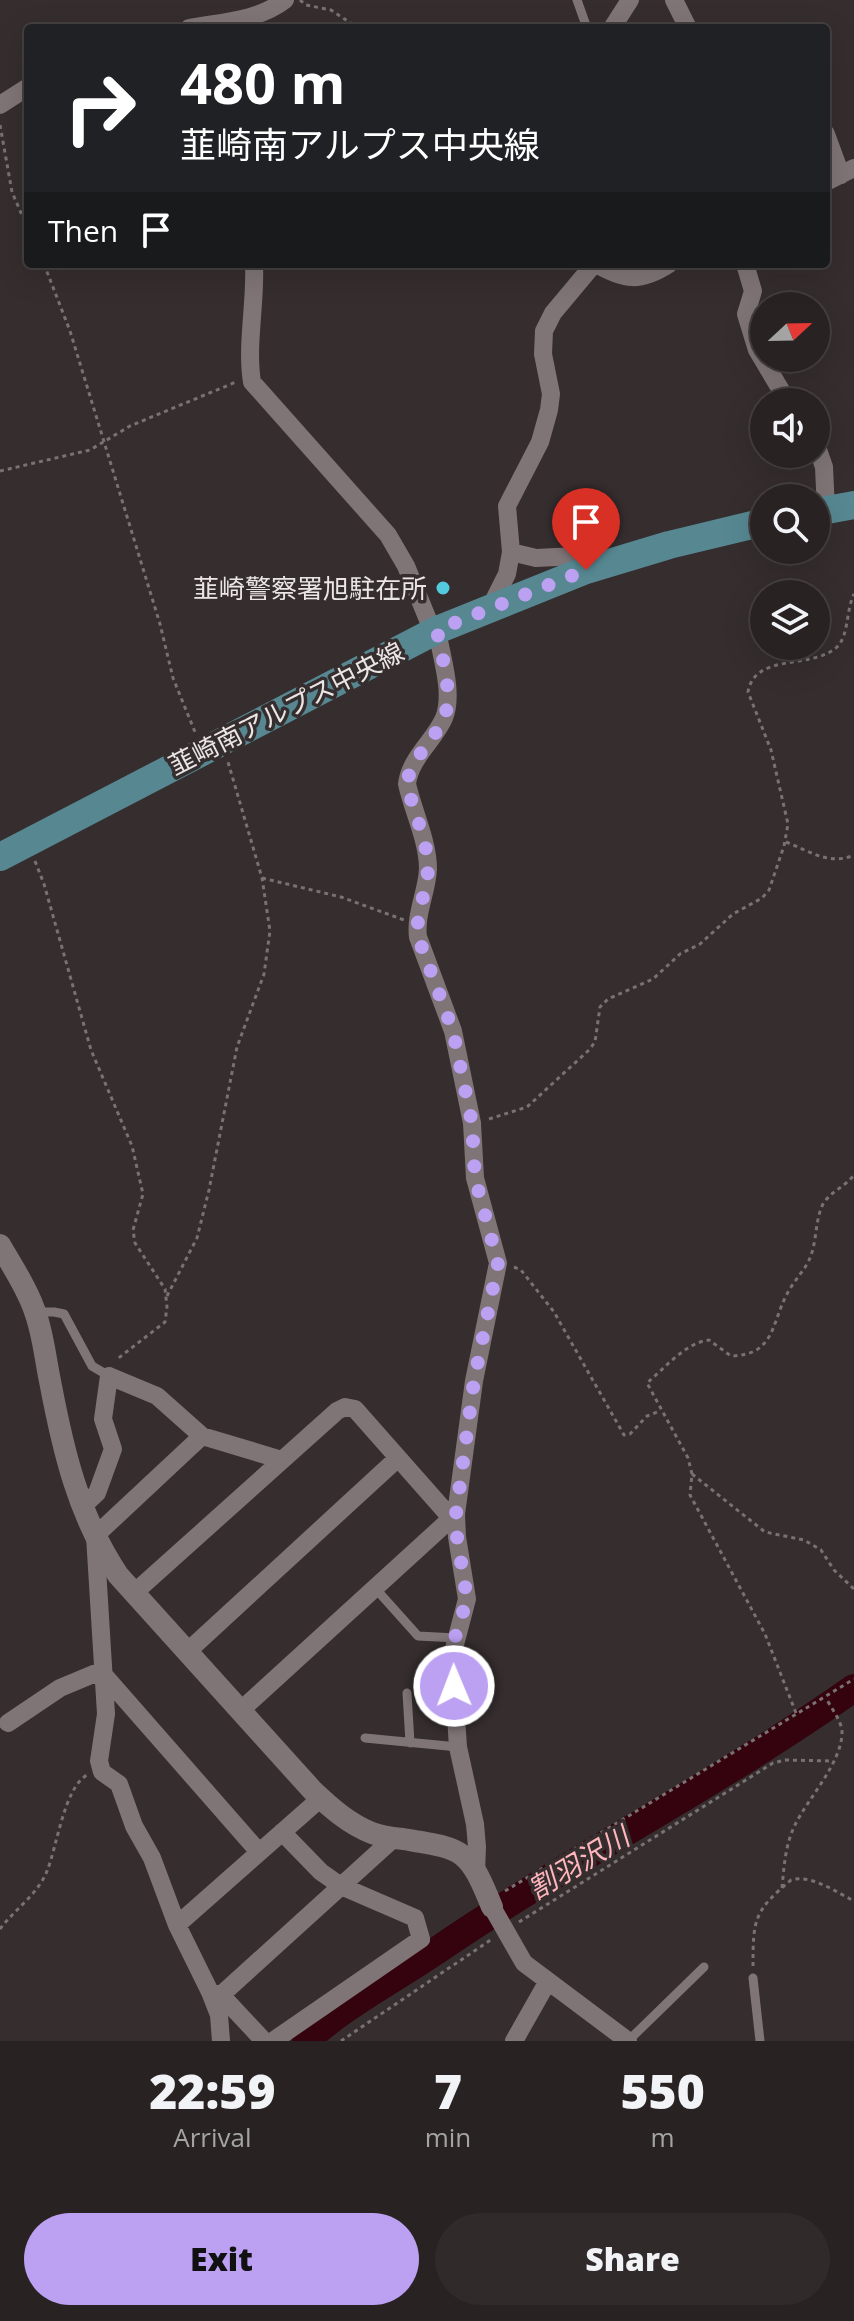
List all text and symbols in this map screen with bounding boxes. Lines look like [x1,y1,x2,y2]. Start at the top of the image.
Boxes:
text: 480 m [180,44,346,120]
icon: right [48,56,152,160]
text: 韮崎南アルプス中央線 [180,120,540,169]
icon: arrive [134,208,178,252]
text: Then [48,210,118,251]
north arrow [750,292,830,372]
map controls [750,292,830,660]
button: sound [750,388,830,468]
button: search [750,484,830,564]
pin [552,488,620,570]
icon: arrive [564,500,608,544]
place label: 韮崎警察署旭駐在所 [193,570,427,606]
marker: 韮崎警察署旭駐在所 [434,579,452,597]
button: layers [750,580,830,660]
street label: 韮崎南アルプス中央線 [162,633,410,783]
position arrow [412,1644,496,1728]
water label: 割羽沢川 [520,1815,638,1907]
text: 22:59 [149,2058,276,2123]
text: 7 [434,2058,462,2123]
text: 550 [620,2058,705,2123]
text: Arrival [173,2119,251,2155]
text: min [425,2119,471,2155]
text: m [651,2119,675,2155]
button: Exit [24,2213,419,2305]
button: Share [435,2213,830,2305]

